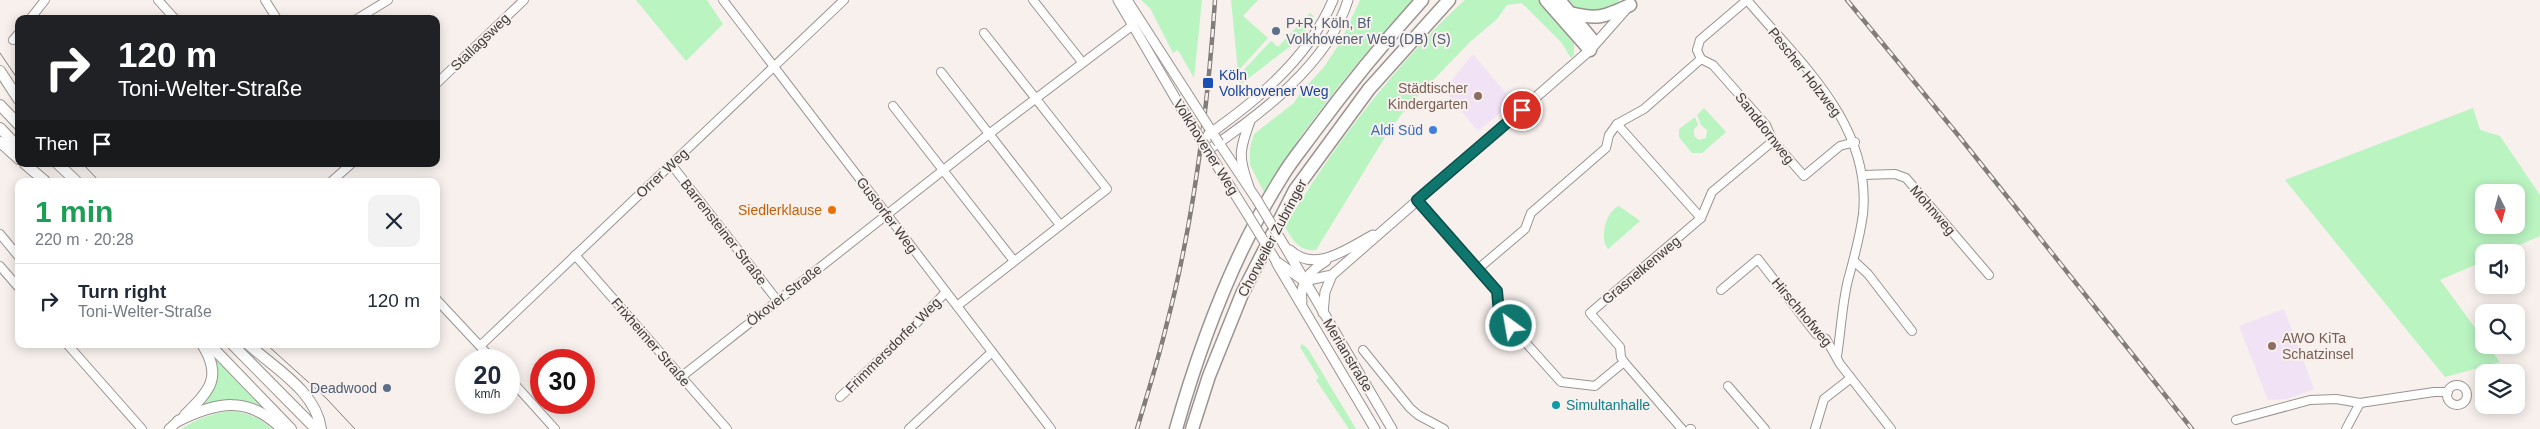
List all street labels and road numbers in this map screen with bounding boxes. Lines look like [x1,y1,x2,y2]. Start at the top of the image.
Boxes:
street label: Stallagsweg [447,10,513,74]
street label: Pescher Holzweg [1765,24,1845,120]
street label: Sanddornweg [1732,89,1798,167]
street label: Volkhovener Weg [1170,96,1242,198]
street label: Orrer Weg [633,145,691,201]
street label: Gustorfer Weg [853,174,921,256]
street label: Barrensteiner Straße [678,176,770,288]
street label: Chorweiler Zubringer [1234,176,1310,299]
street label: Mohnweg [1907,182,1959,238]
street label: Grasnelkenweg [1599,233,1683,307]
street label: Ökover Straße [743,260,825,329]
street label: Hirschhofweg [1769,274,1835,350]
street label: Frixheimer Straße [608,294,694,390]
street label: Frimmersdorfer Weg [842,294,944,396]
street label: Merianstraße [1320,316,1376,395]

